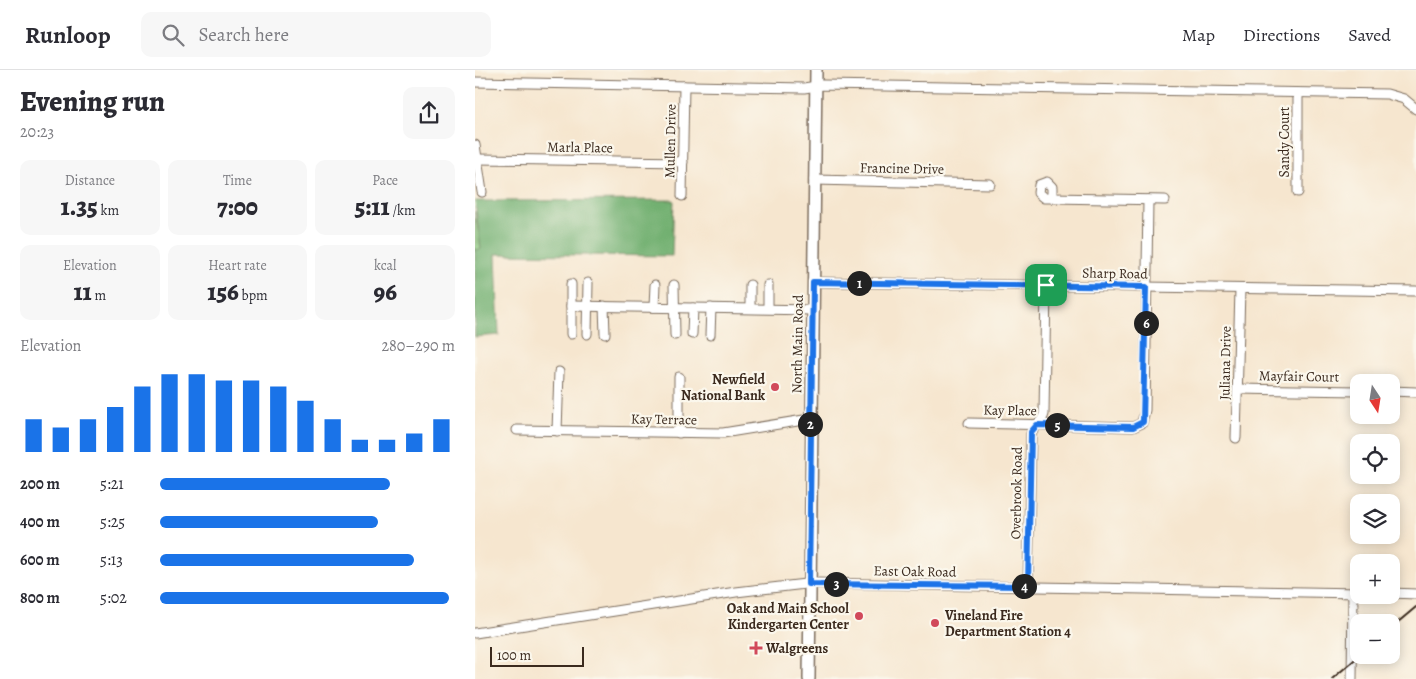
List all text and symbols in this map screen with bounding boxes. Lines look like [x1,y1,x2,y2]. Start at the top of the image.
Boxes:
search box [141,12,491,57]
text: Runloop [25,19,111,51]
icon: search [159,21,187,49]
text: Search here [199,22,289,48]
text: Map [1182,23,1215,47]
text: Directions [1243,23,1320,47]
text: Saved [1348,23,1391,47]
text: Evening run [20,83,165,121]
button: share [403,87,455,139]
street label: Mullen Drive [660,104,681,178]
street label: Sandy Court [1275,106,1294,177]
text: 20:23 [20,121,54,143]
street label: Marla Place [547,137,613,158]
street label: Francine Drive [860,158,944,179]
text: Distance [65,171,115,190]
text: Time [223,171,252,190]
text: Pace [372,171,398,190]
text: 1.35 [61,190,98,224]
text: 7:00 [217,190,258,224]
text: 5:11 [355,190,390,224]
text: km [98,201,119,220]
text: /km [390,201,416,220]
text: Elevation [63,256,117,275]
text: Heart rate [208,256,267,275]
text: kcal [374,256,396,275]
street label: Sharp Road [1082,263,1149,284]
pin [1025,264,1067,306]
pin: 1 [847,270,871,296]
icon: arrive [1032,271,1060,299]
text: 1 [857,274,862,293]
text: 11 [73,275,92,309]
text: 156 [207,275,239,309]
text: 96 [373,275,397,309]
text: m [92,286,106,305]
text: bpm [239,286,268,305]
street label: North Main Road [787,294,808,394]
pin: 6 [1133,310,1159,336]
text: 6 [1143,314,1150,333]
street label: Juliana Drive [1215,326,1236,400]
text: Elevation [20,335,81,357]
text: 280–290 m [381,335,455,357]
street label: Mayfair Court [1259,366,1340,387]
place label: Newfield National Bank [681,370,766,405]
north arrow [1350,374,1400,424]
map controls [1350,374,1400,664]
marker: Newfield National Bank [769,381,781,393]
street label: Kay Place [983,401,1037,420]
street label: Kay Terrace [631,409,697,430]
pin: 2 [797,412,823,436]
pin: 5 [1045,412,1069,438]
text: 2 [807,415,814,434]
text: 5 [1055,416,1060,435]
button: locate [1350,434,1400,484]
street label: Overbrook Road [1006,446,1027,539]
text: 200 m [20,473,60,495]
text: 5:21 [100,473,124,495]
button: layers [1350,494,1400,544]
text: 400 m [20,511,60,533]
text: 5:25 [100,511,125,533]
text: 600 m [20,549,60,571]
text: 5:13 [100,549,123,571]
button: + [1350,554,1400,604]
street label: East Oak Road [874,561,957,582]
pin: 3 [823,572,849,596]
pin: 4 [1011,574,1037,598]
text: 3 [833,575,840,594]
text: 4 [1021,577,1028,596]
text: 800 m [20,587,60,609]
text: 5:02 [100,587,127,609]
place label: Oak and Main School Kindergarten Center [727,599,849,634]
place label: Vineland Fire Department Station 4 [944,606,1071,641]
marker: Oak and Main School Kindergarten Center [853,610,865,622]
button: − [1350,614,1400,664]
marker: Vineland Fire Department Station 4 [929,617,941,629]
place label: Walgreens [765,639,828,658]
marker: Walgreens [750,642,762,654]
scale bar [490,644,584,667]
text: 100 m [497,646,531,665]

